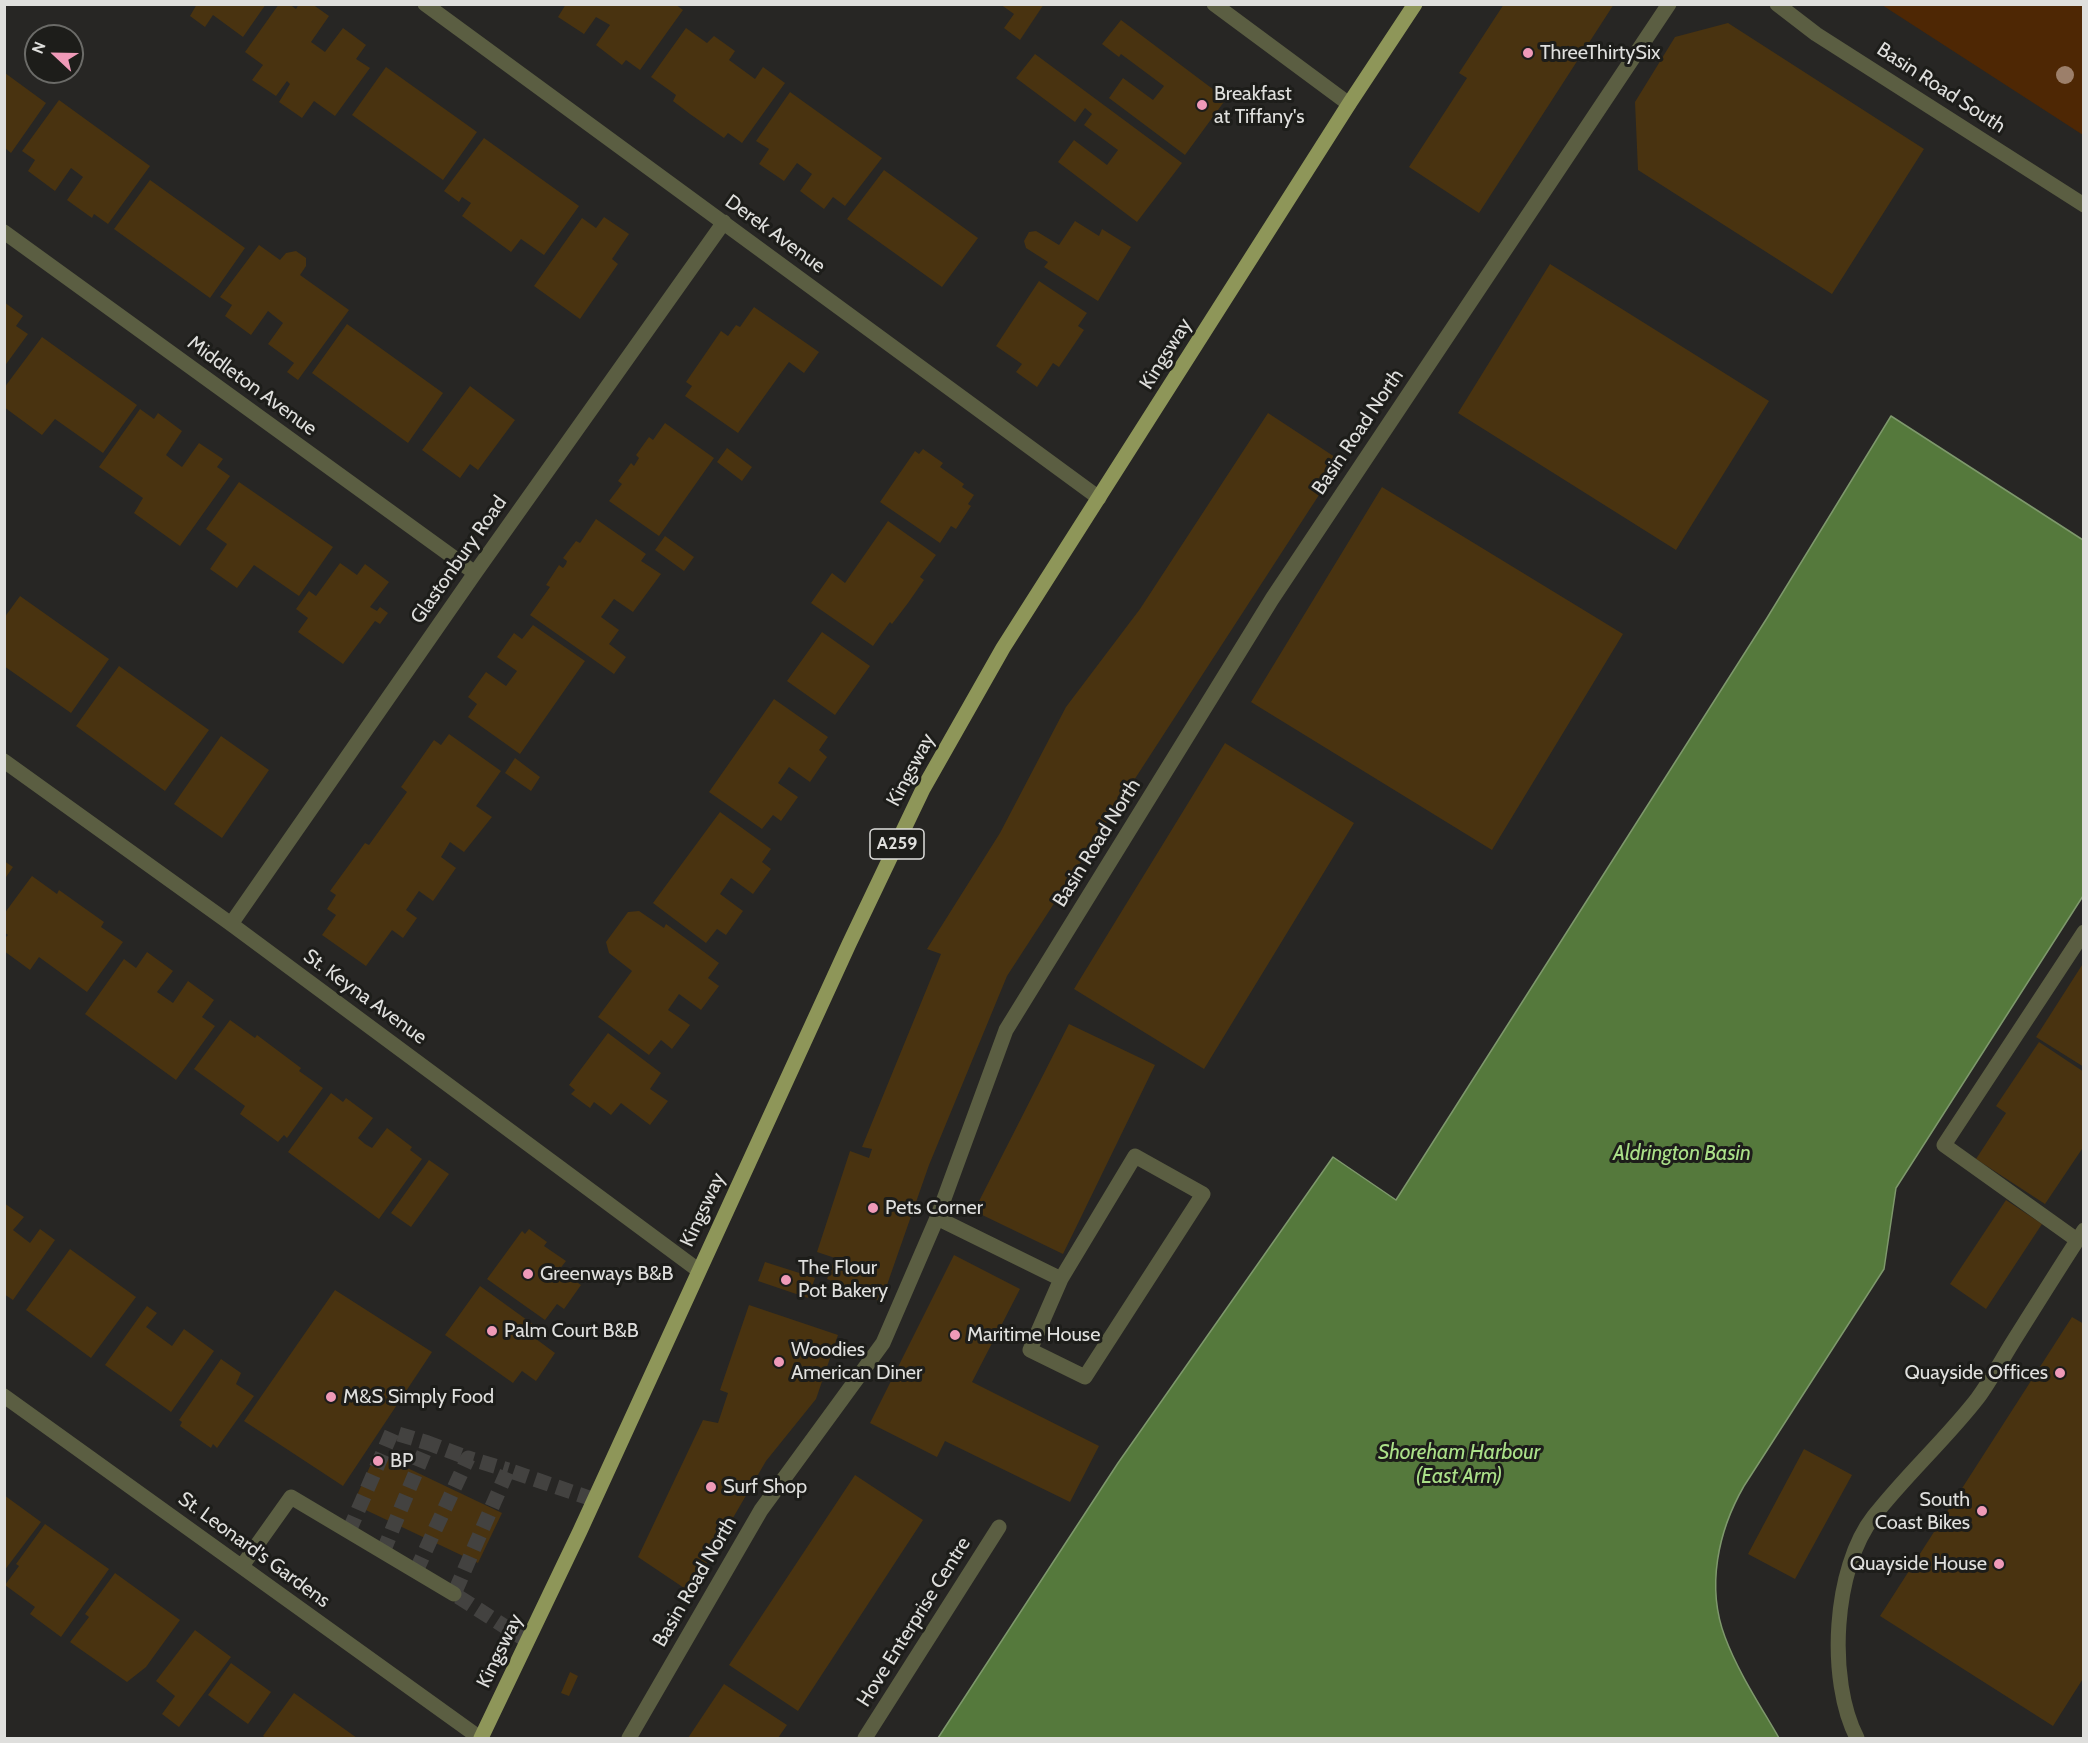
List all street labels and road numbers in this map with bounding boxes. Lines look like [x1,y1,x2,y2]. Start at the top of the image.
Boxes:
street label: Basin Road South [1872,38,2010,138]
street label: Derek Avenue [720,190,830,278]
street label: Kingsway [1135,314,1197,394]
street label: Middleton Avenue [183,331,321,441]
street label: Basin Road North [1307,365,1409,499]
street label: Glastonbury Road [406,491,512,629]
street label: Kingsway [882,729,940,811]
street label: Basin Road North [1048,775,1146,911]
road number: A259 [870,829,924,859]
street label: St. Keyna Avenue [299,944,431,1050]
street label: Kingsway [675,1169,731,1251]
street label: St. Leonard's Gardens [173,1487,335,1613]
street label: Basin Road North [648,1513,742,1651]
street label: Hove Enterprise Centre [852,1533,976,1711]
street label: Kingsway [472,1610,528,1692]

